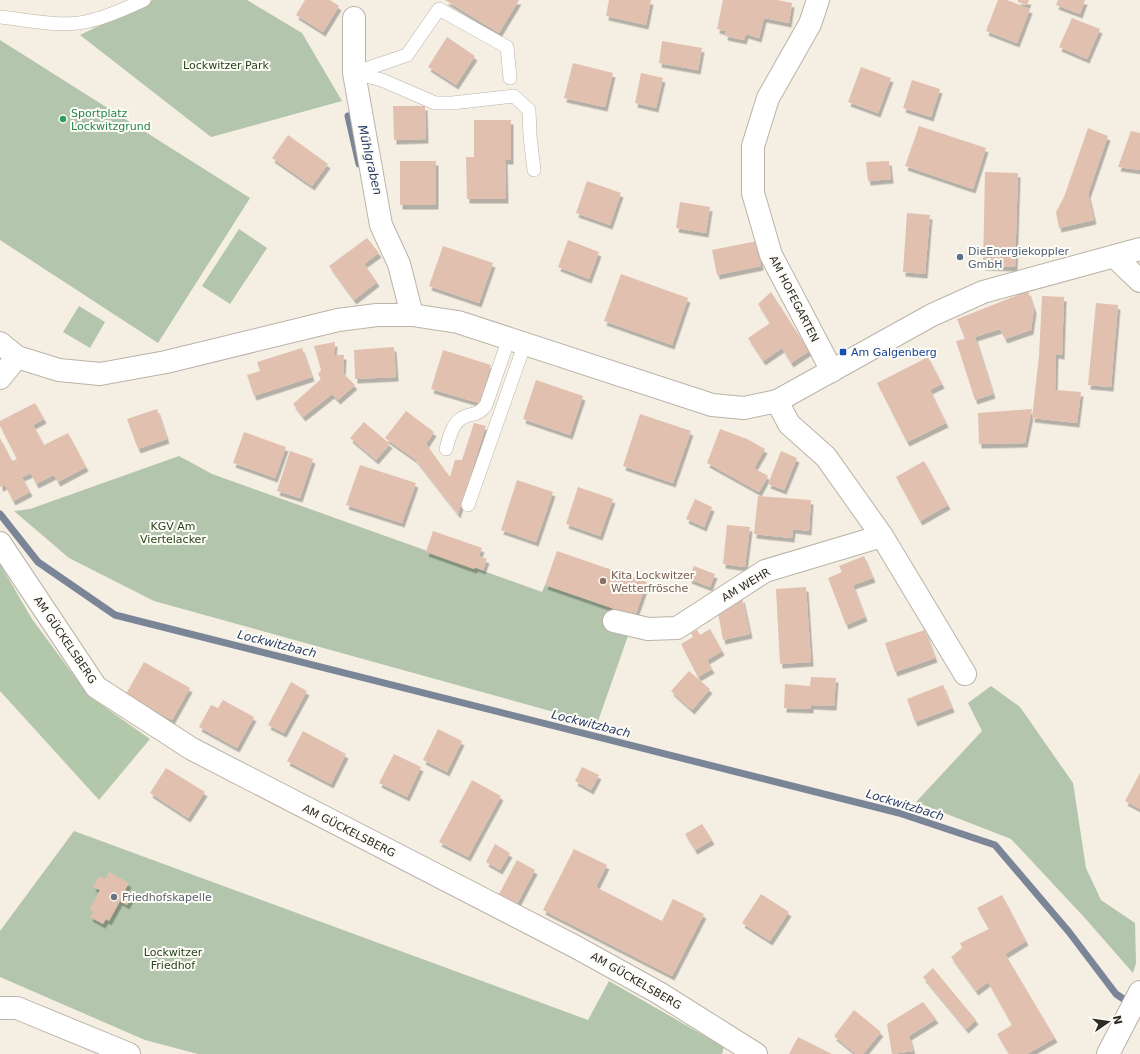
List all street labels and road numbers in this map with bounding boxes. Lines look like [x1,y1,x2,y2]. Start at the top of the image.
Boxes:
street label: AM HOFEGARTEN [767,253,821,345]
street label: AM WEHR [719,565,773,605]
street label: AM GÜCKELSBERG [31,594,99,686]
street label: AM GÜCKELSBERG [300,802,398,860]
street label: AM GÜCKELSBERG [588,950,684,1012]

